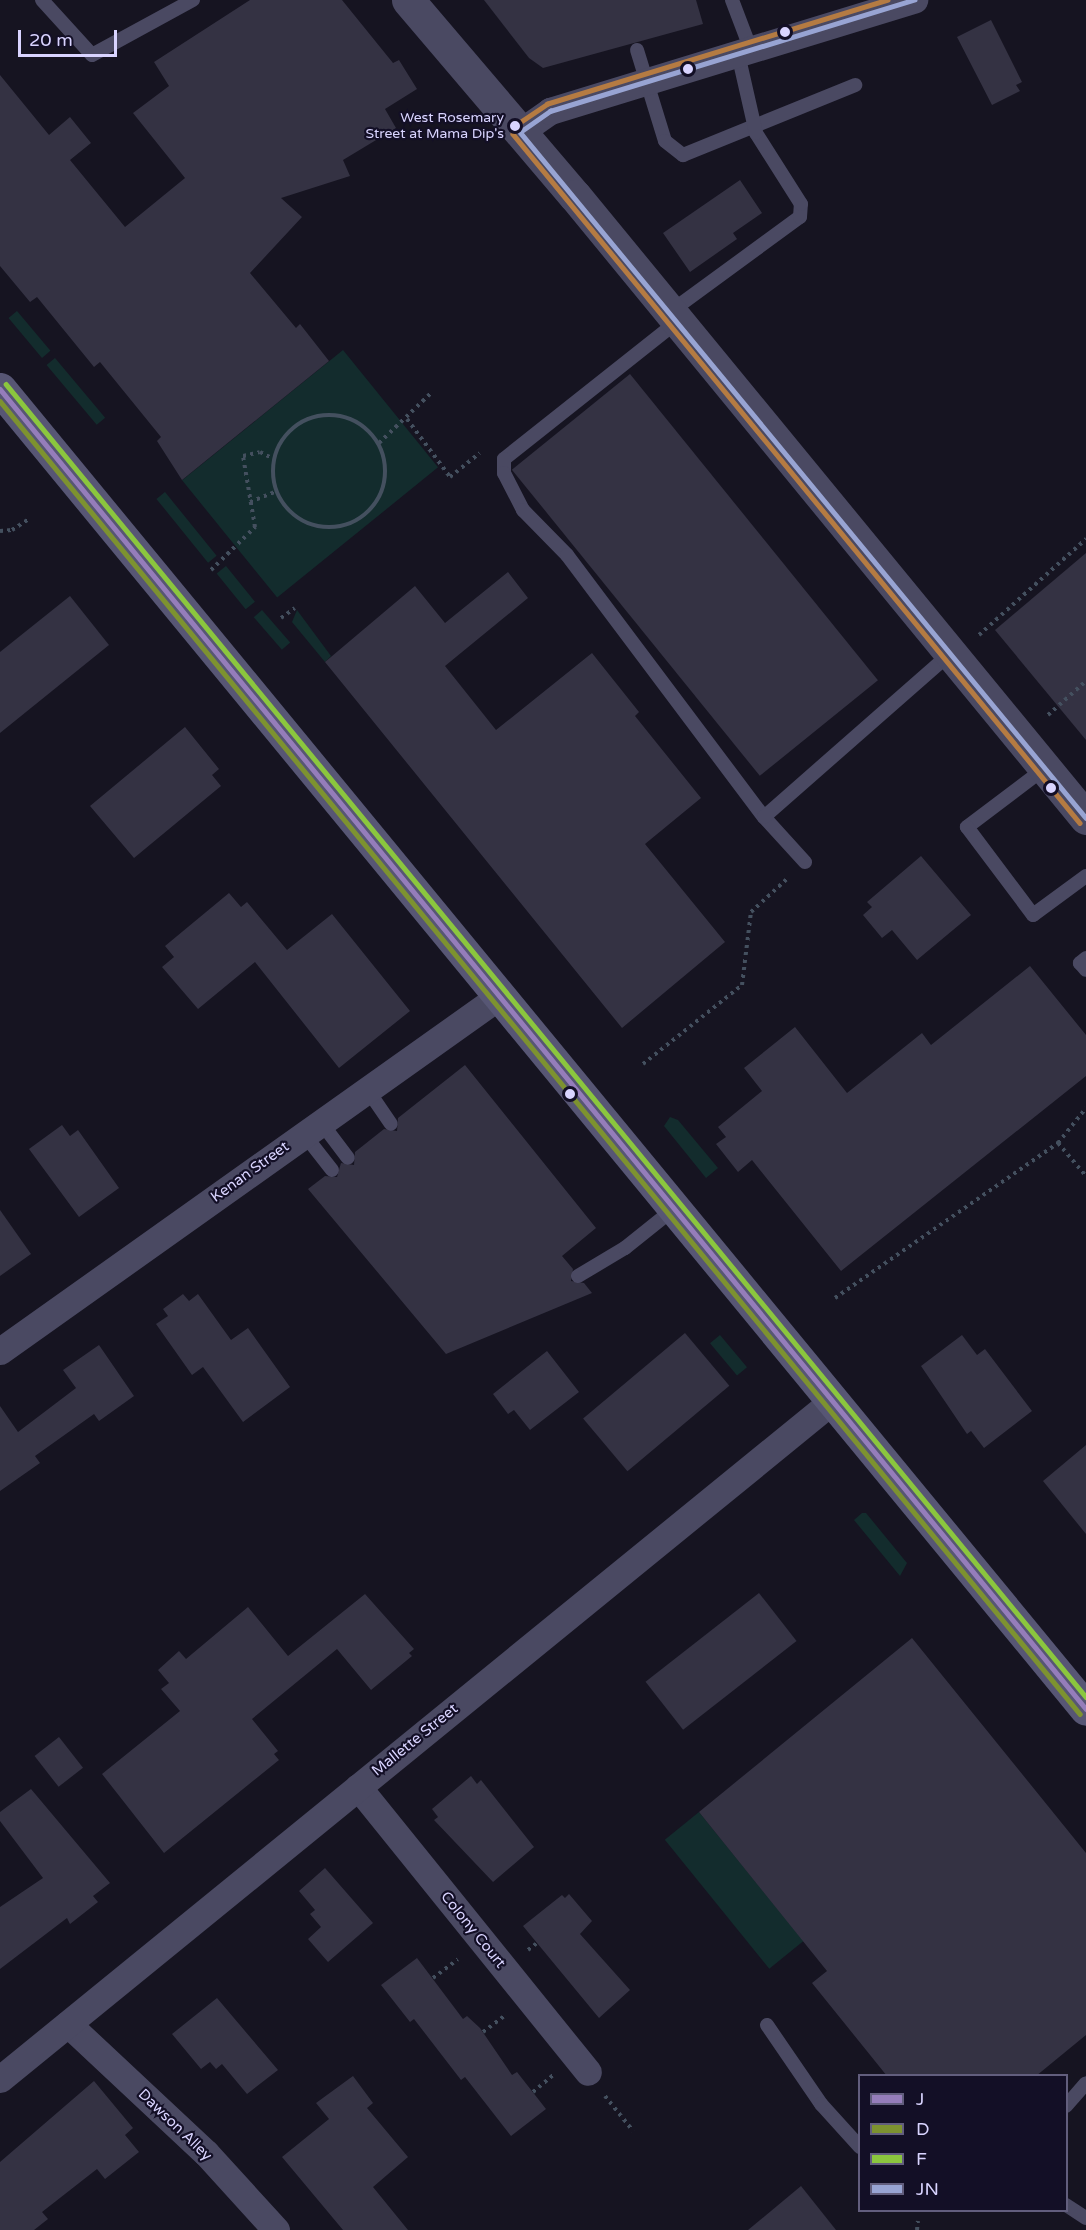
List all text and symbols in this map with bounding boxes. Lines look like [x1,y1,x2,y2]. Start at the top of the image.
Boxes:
scale bar [21,18,120,56]
unlabelled marker [779,26,791,38]
text: 20 m [29,29,73,51]
unlabelled marker [682,63,694,75]
place label: West Rosemary Street at Mama Dip's [366,110,504,142]
marker: West Rosemary Street at Mama Dip's [509,120,521,132]
unlabelled marker [1045,782,1057,794]
unlabelled marker [564,1088,576,1100]
street label: Kenan Street [207,1138,293,1206]
street label: Mallette Street [368,1700,462,1780]
street label: Colony Court [437,1888,509,1972]
legend [858,2074,1068,2212]
street label: Dawson Alley [134,2085,216,2165]
text: J [916,2088,924,2110]
text: D [916,2118,930,2140]
text: F [916,2148,927,2170]
text: JN [916,2178,939,2200]

